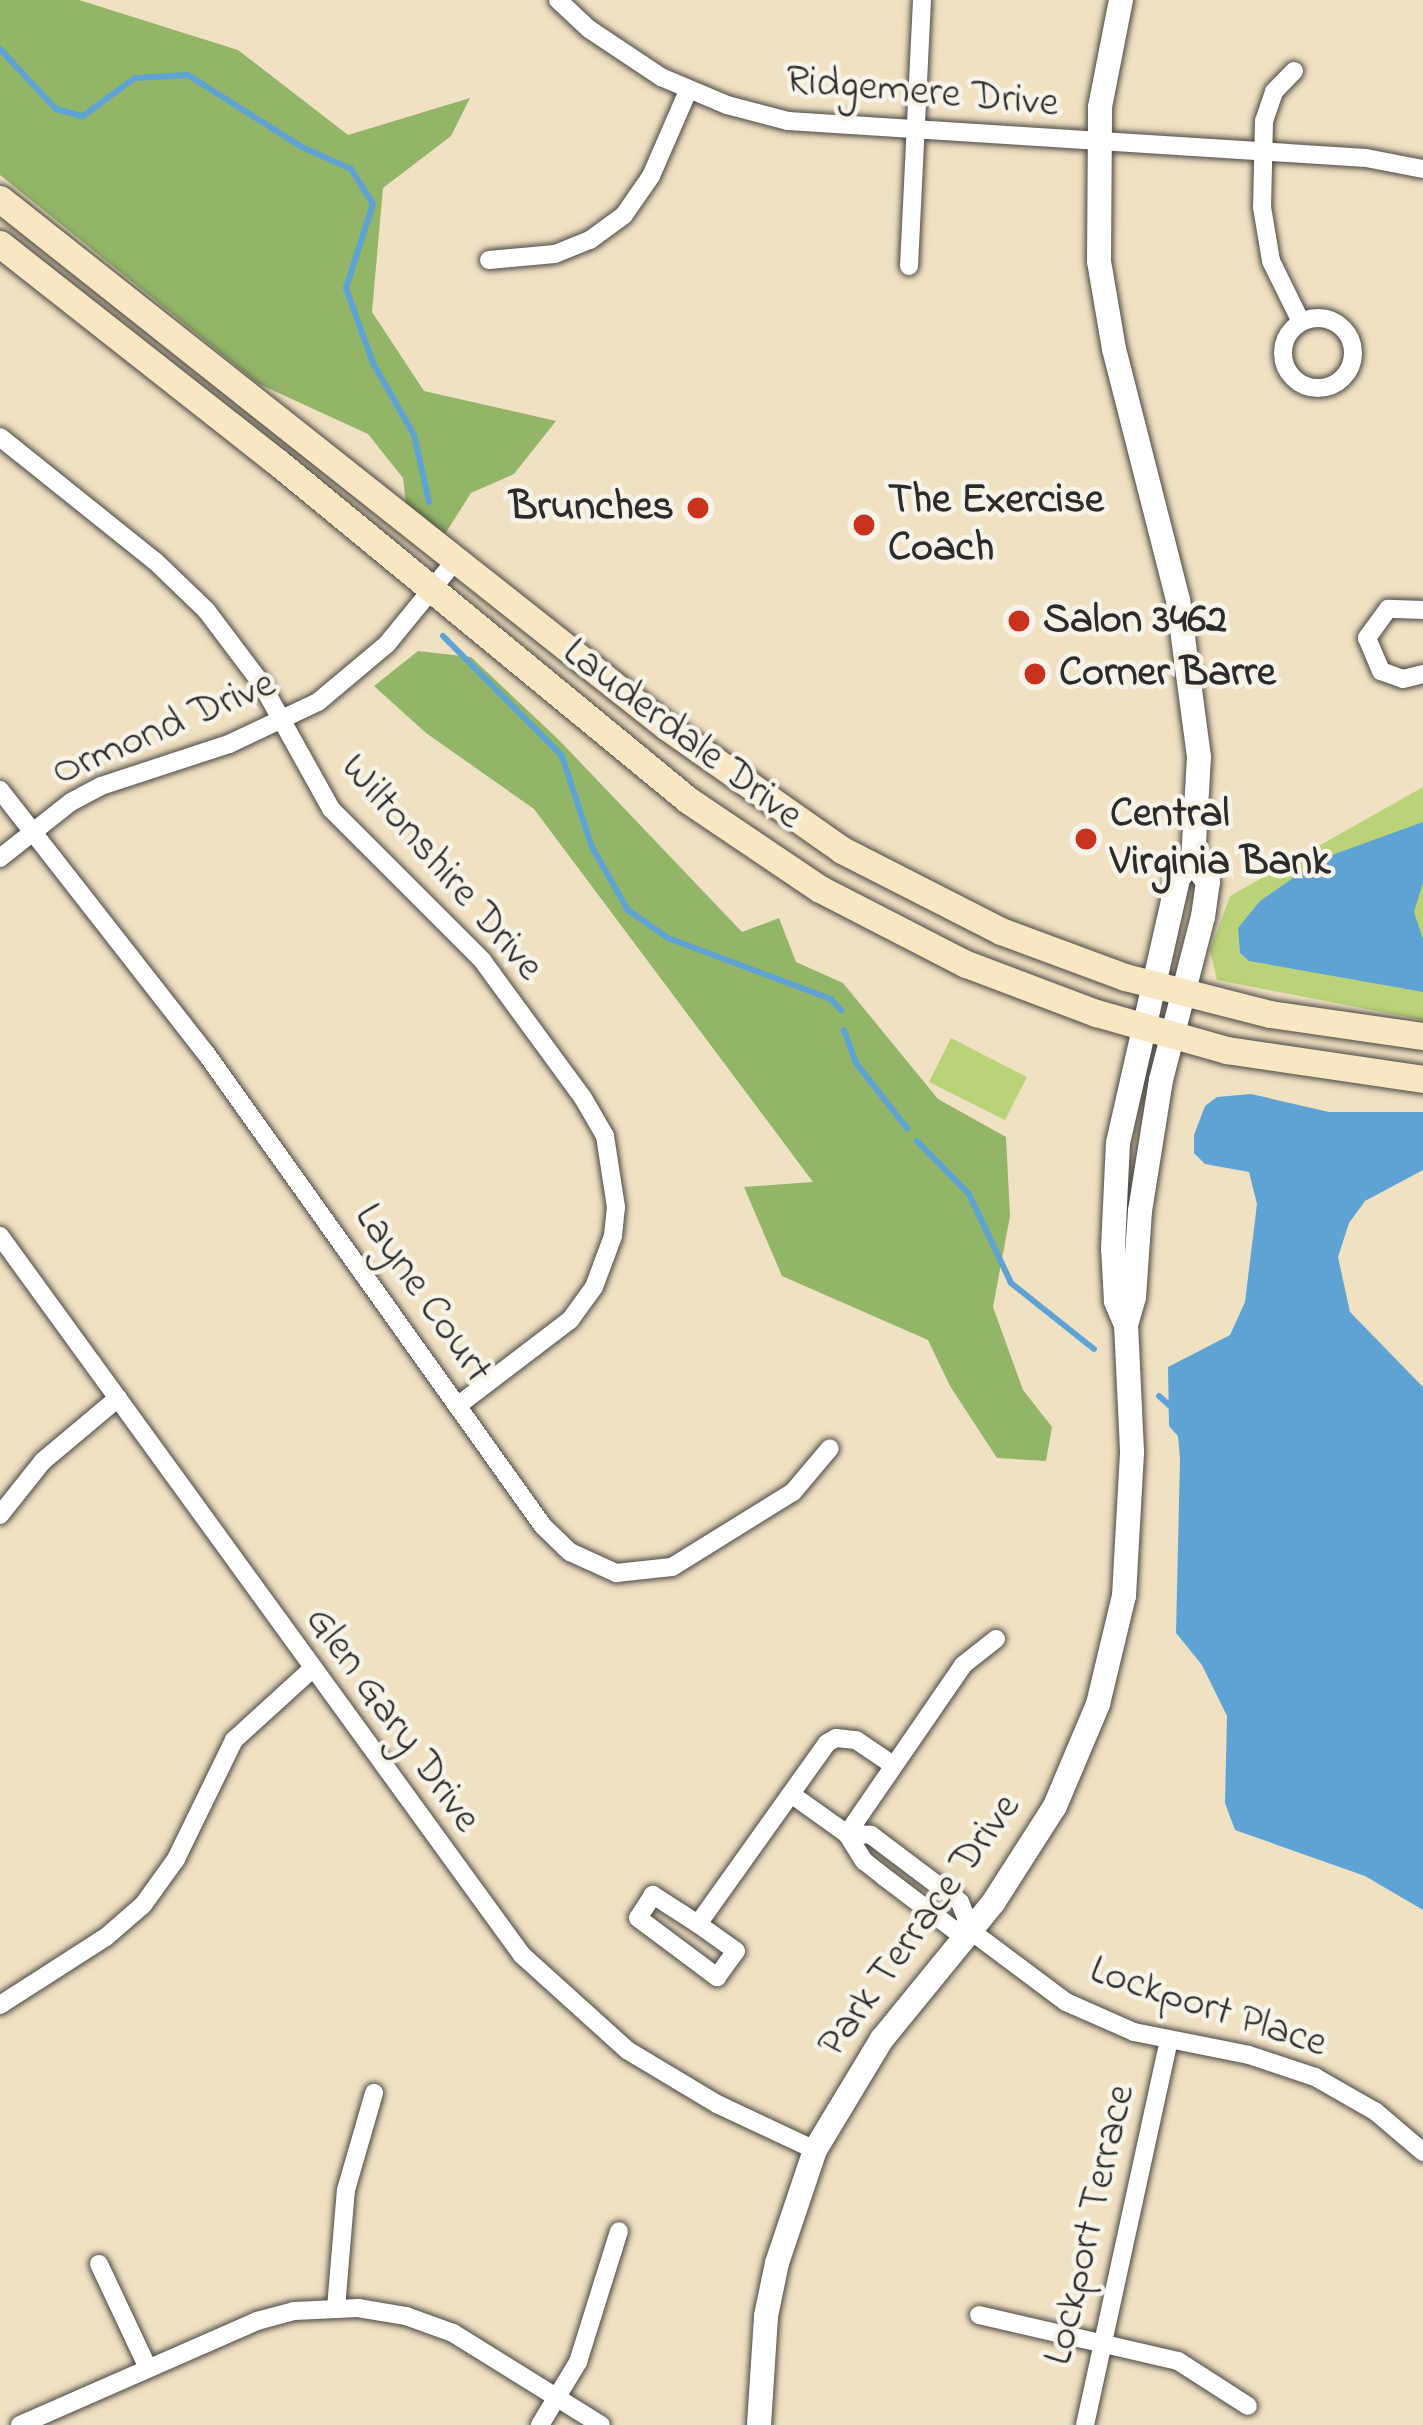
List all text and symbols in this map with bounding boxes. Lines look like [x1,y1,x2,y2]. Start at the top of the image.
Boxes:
street label: Ridgemere Drive [784,56,1060,130]
place label: The Exercise Coach [888,476,1104,574]
place label: Brunches [509,483,674,533]
marker: Brunches [685,495,711,521]
marker: The Exercise Coach [851,512,877,538]
place label: Salon 3462 [1043,596,1227,646]
marker: Salon 3462 [1006,608,1032,634]
street label: Lauderdale Drive [552,628,812,842]
place label: Corner Barre [1059,649,1276,699]
street label: Ormond Drive [45,659,283,799]
marker: Corner Barre [1022,661,1048,687]
street label: Wiltonshire Drive [329,744,553,992]
place label: Central Virginia Bank [1110,790,1330,888]
marker: Central Virginia Bank [1073,826,1099,852]
street label: Layne Court [342,1195,502,1393]
street label: Glen Gary Drive [293,1597,491,1843]
street label: Park Terrace Drive [807,1784,1033,2068]
street label: Lockport Place [1083,1946,1333,2070]
street label: Lockport Terrace [1034,2080,1148,2370]

